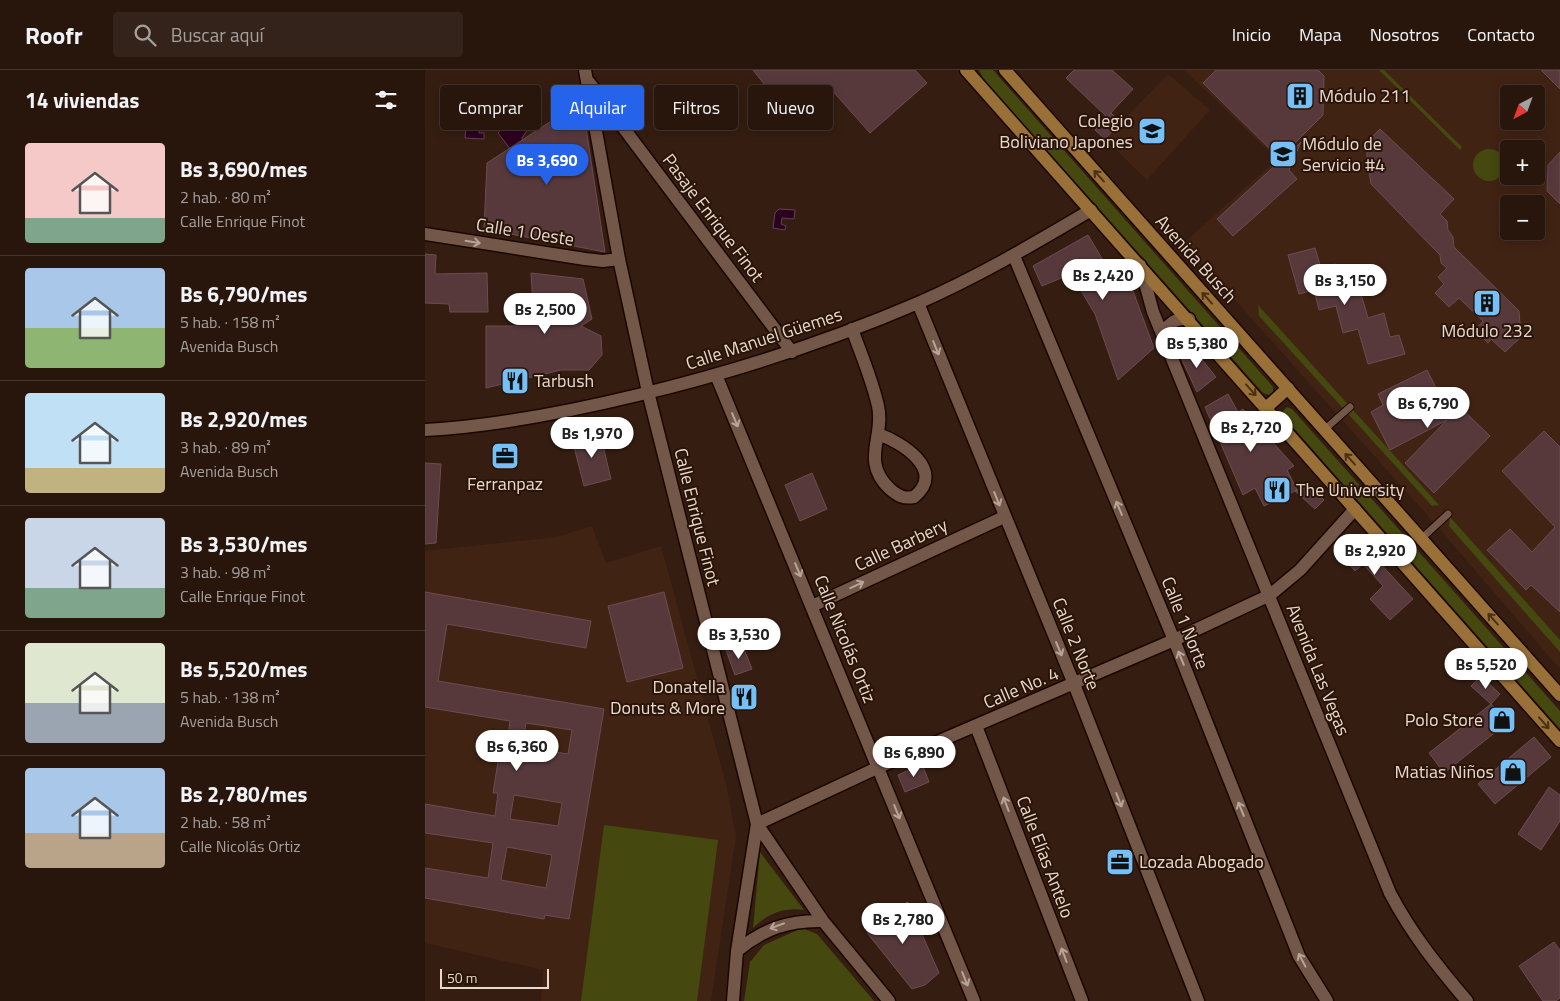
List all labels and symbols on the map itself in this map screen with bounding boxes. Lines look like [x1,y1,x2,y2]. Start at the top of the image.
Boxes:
building icon: Módulo 211 [1285,81,1315,111]
place label: Módulo 211 [1319,82,1410,109]
north arrow [1500,85,1545,130]
place label: Colegio Boliviano Japones [999,107,1133,155]
school or university icon: Colegio Boliviano Japones [1137,116,1167,146]
place label: Módulo de Servicio #4 [1302,130,1385,178]
school or university icon: Módulo de Servicio #4 [1268,139,1298,169]
pin: Bs 3,690 [495,144,599,186]
street label: Pasaje Enrique Finot [656,148,771,288]
one-way arrow [1093,170,1105,183]
street label: Avenida Busch [1149,209,1243,309]
street label: Calle 1 Oeste [474,210,576,253]
one-way arrow [465,237,481,247]
pin: Bs 2,420 [1051,258,1155,301]
pin: Bs 3,150 [1293,264,1397,306]
building icon: Módulo 232 [1472,288,1502,318]
one-way arrow [1201,291,1213,304]
pin: Bs 2,500 [493,292,597,335]
street label: Calle Manuel Güemes [682,301,846,377]
place label: Módulo 232 [1441,317,1533,344]
pin: Bs 5,380 [1145,326,1249,369]
one-way arrow [932,340,942,355]
restaurant icon: Tarbush [500,366,530,396]
place label: Tarbush [534,367,594,394]
one-way arrow [1246,384,1257,397]
pin: Bs 6,790 [1376,386,1480,429]
pin: Bs 2,720 [1199,410,1303,453]
one-way arrow [730,412,740,427]
pin: Bs 1,970 [540,416,644,459]
office icon: Ferranpaz [490,441,520,471]
street label: Calle Enrique Finot [667,445,728,589]
one-way arrow [1344,452,1356,465]
place label: Ferranpaz [467,470,543,497]
restaurant icon: The University [1262,475,1292,505]
place label: The University [1296,476,1405,503]
one-way arrow [992,491,1002,506]
one-way arrow [1113,501,1123,516]
street label: Calle Barbery [850,511,952,578]
pin: Bs 2,920 [1323,534,1427,576]
one-way arrow [793,562,803,577]
street label: Calle Nicolás Ortiz [808,571,883,707]
street label: Calle 1 Norte [1155,573,1216,673]
one-way arrow [849,580,864,589]
street label: Calle 2 Norte [1046,594,1107,694]
street label: Avenida Las Vegas [1280,600,1357,740]
one-way arrow [1487,613,1498,626]
pin: Bs 3,530 [687,618,791,660]
one-way arrow [1055,641,1064,656]
pin: Bs 5,520 [1434,648,1538,690]
one-way arrow [1175,651,1185,666]
street label: Calle No. 4 [979,660,1063,716]
place label: Donatella Donuts & More [610,673,725,721]
restaurant icon: Donatella Donuts & More [729,682,759,712]
shop icon: Polo Store [1487,705,1517,735]
place label: Polo Store [1405,706,1483,733]
one-way arrow [1538,716,1549,729]
pin: Bs 6,360 [465,730,569,772]
pin: Bs 6,890 [862,736,966,778]
shop icon: Matias Niños [1498,757,1528,787]
place label: Matias Niños [1395,758,1494,785]
street label: Calle Elías Antelo [1010,792,1081,922]
one-way arrow [1115,792,1124,807]
one-way arrow [1001,797,1010,812]
one-way arrow [1236,802,1245,817]
one-way arrow [894,805,903,820]
office icon: Lozada Abogado [1105,847,1135,877]
place label: Lozada Abogado [1139,848,1264,875]
pin: Bs 2,780 [851,902,955,945]
one-way arrow [769,922,785,932]
one-way arrow [1059,948,1068,964]
one-way arrow [1297,952,1307,967]
scale bar [440,966,549,989]
one-way arrow [961,971,971,986]

